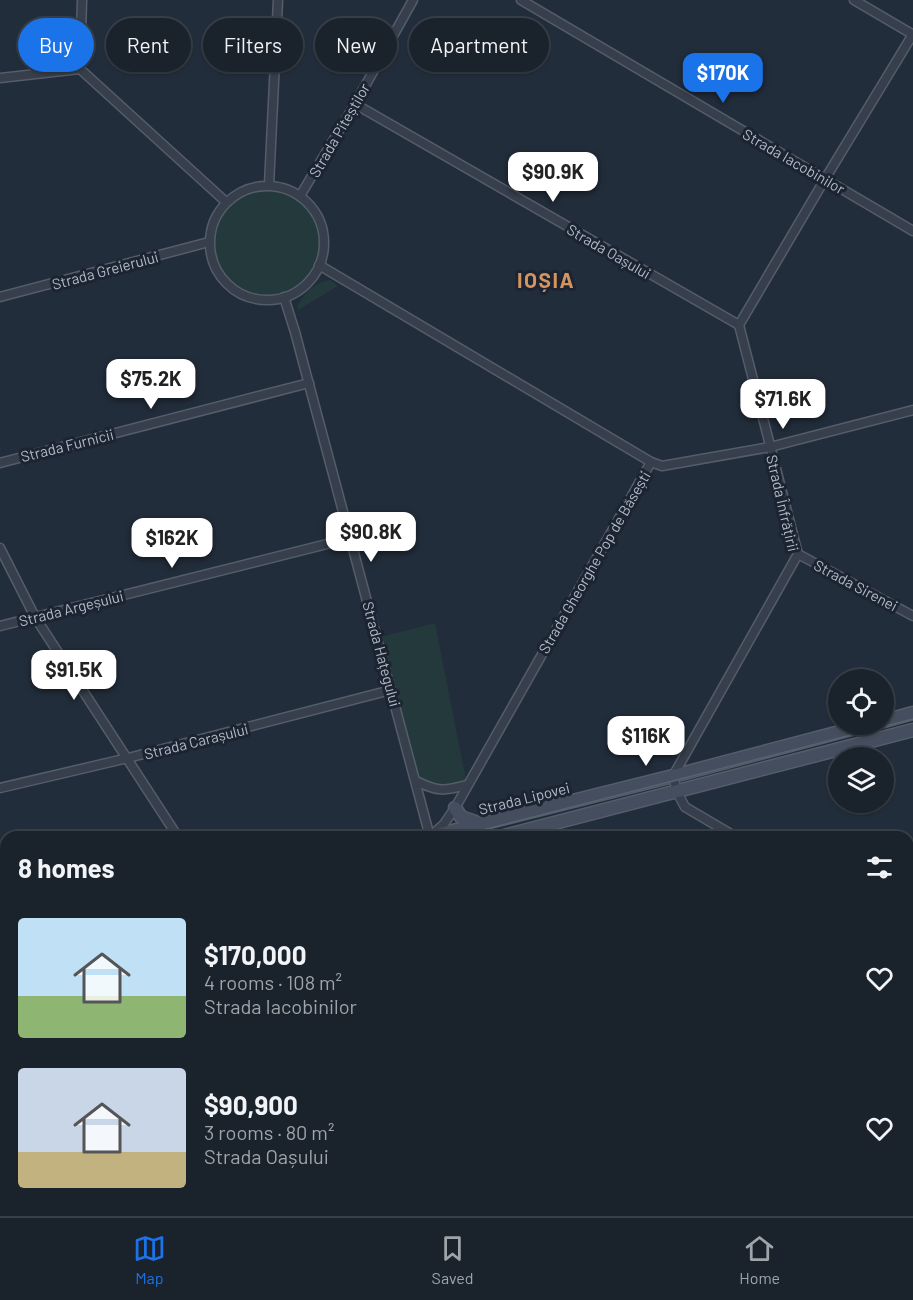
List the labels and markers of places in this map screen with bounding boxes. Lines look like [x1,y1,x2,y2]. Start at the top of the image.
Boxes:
pin: $170K [681,53,765,104]
pin: $90.9K [504,152,602,203]
pin: $75.2K [102,359,200,410]
pin: $71.6K [734,379,832,430]
pin: $90.8K [322,512,420,563]
pin: $162K [130,518,214,569]
pin: $91.5K [25,650,123,701]
pin: $116K [604,716,688,767]

